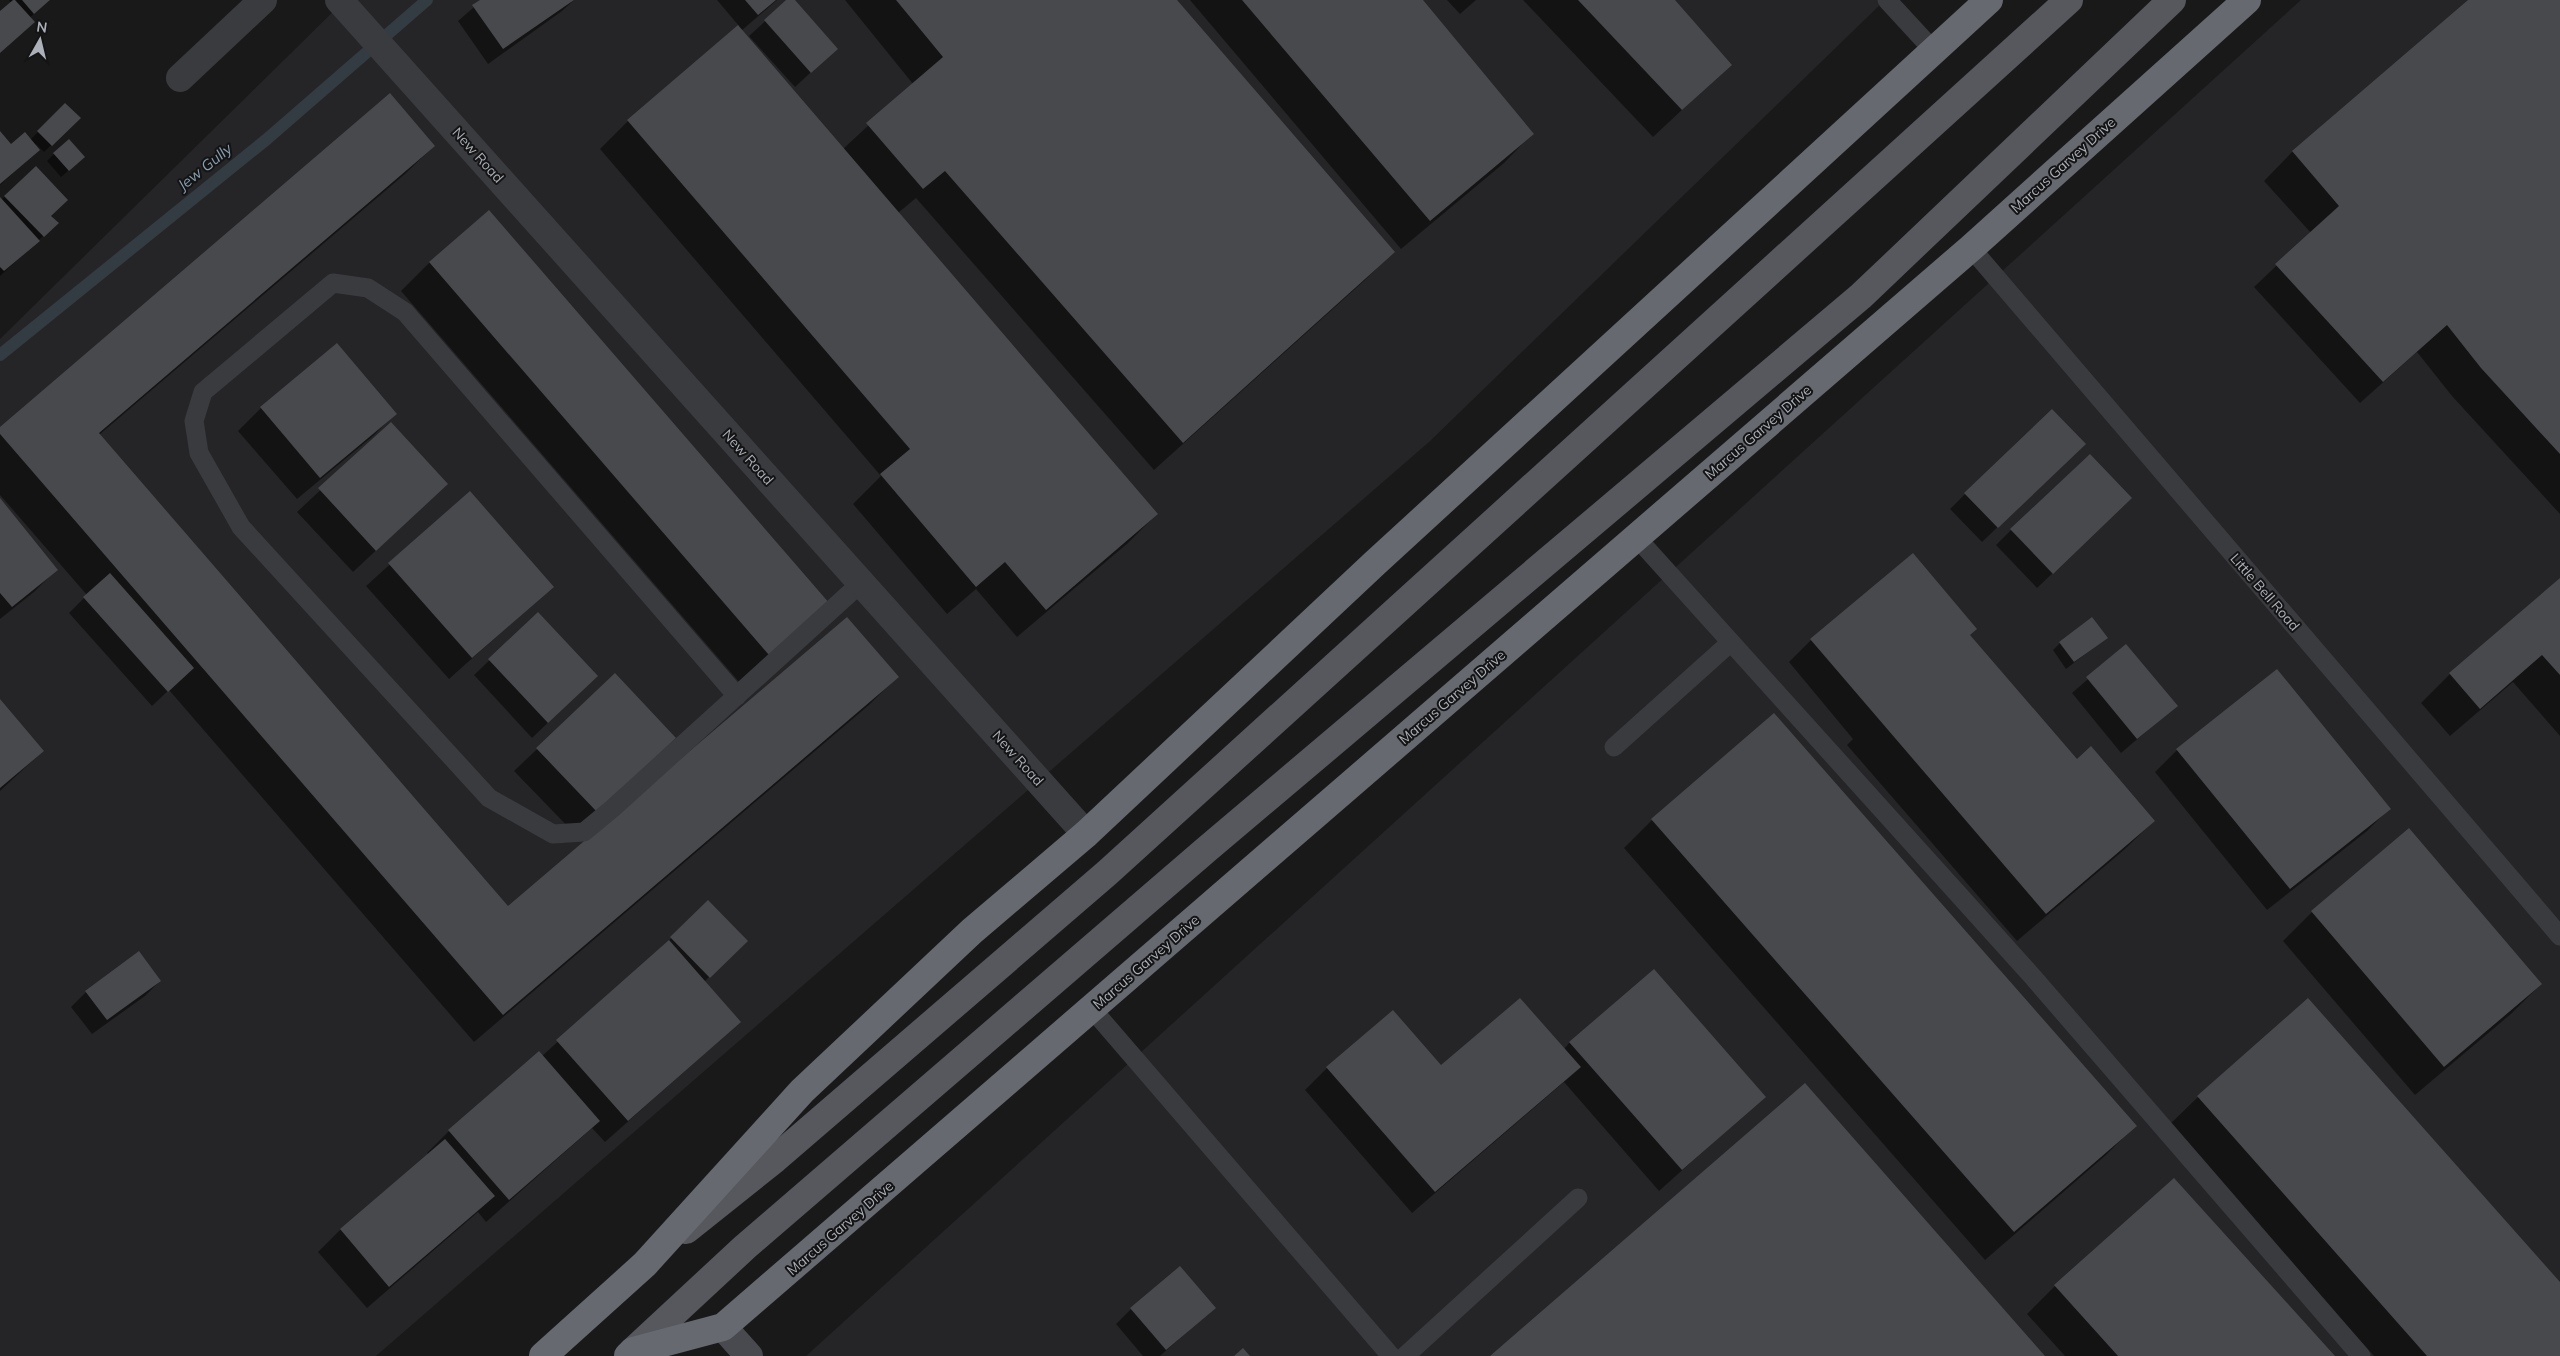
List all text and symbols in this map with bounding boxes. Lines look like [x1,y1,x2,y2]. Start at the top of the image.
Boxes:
north arrow [15,15,65,65]
text: N [35,17,48,37]
street label: Marcus Garvey Drive [2007,113,2119,217]
street label: New Road [449,124,507,186]
water label: Jew Gully [172,138,237,196]
street label: Marcus Garvey Drive [1701,381,1815,483]
street label: New Road [719,426,777,488]
street label: Little Bell Road [2226,550,2304,634]
street label: Marcus Garvey Drive [1395,646,1509,748]
street label: New Road [989,727,1047,789]
street label: Marcus Garvey Drive [1089,911,1203,1013]
street label: Marcus Garvey Drive [783,1177,897,1279]

